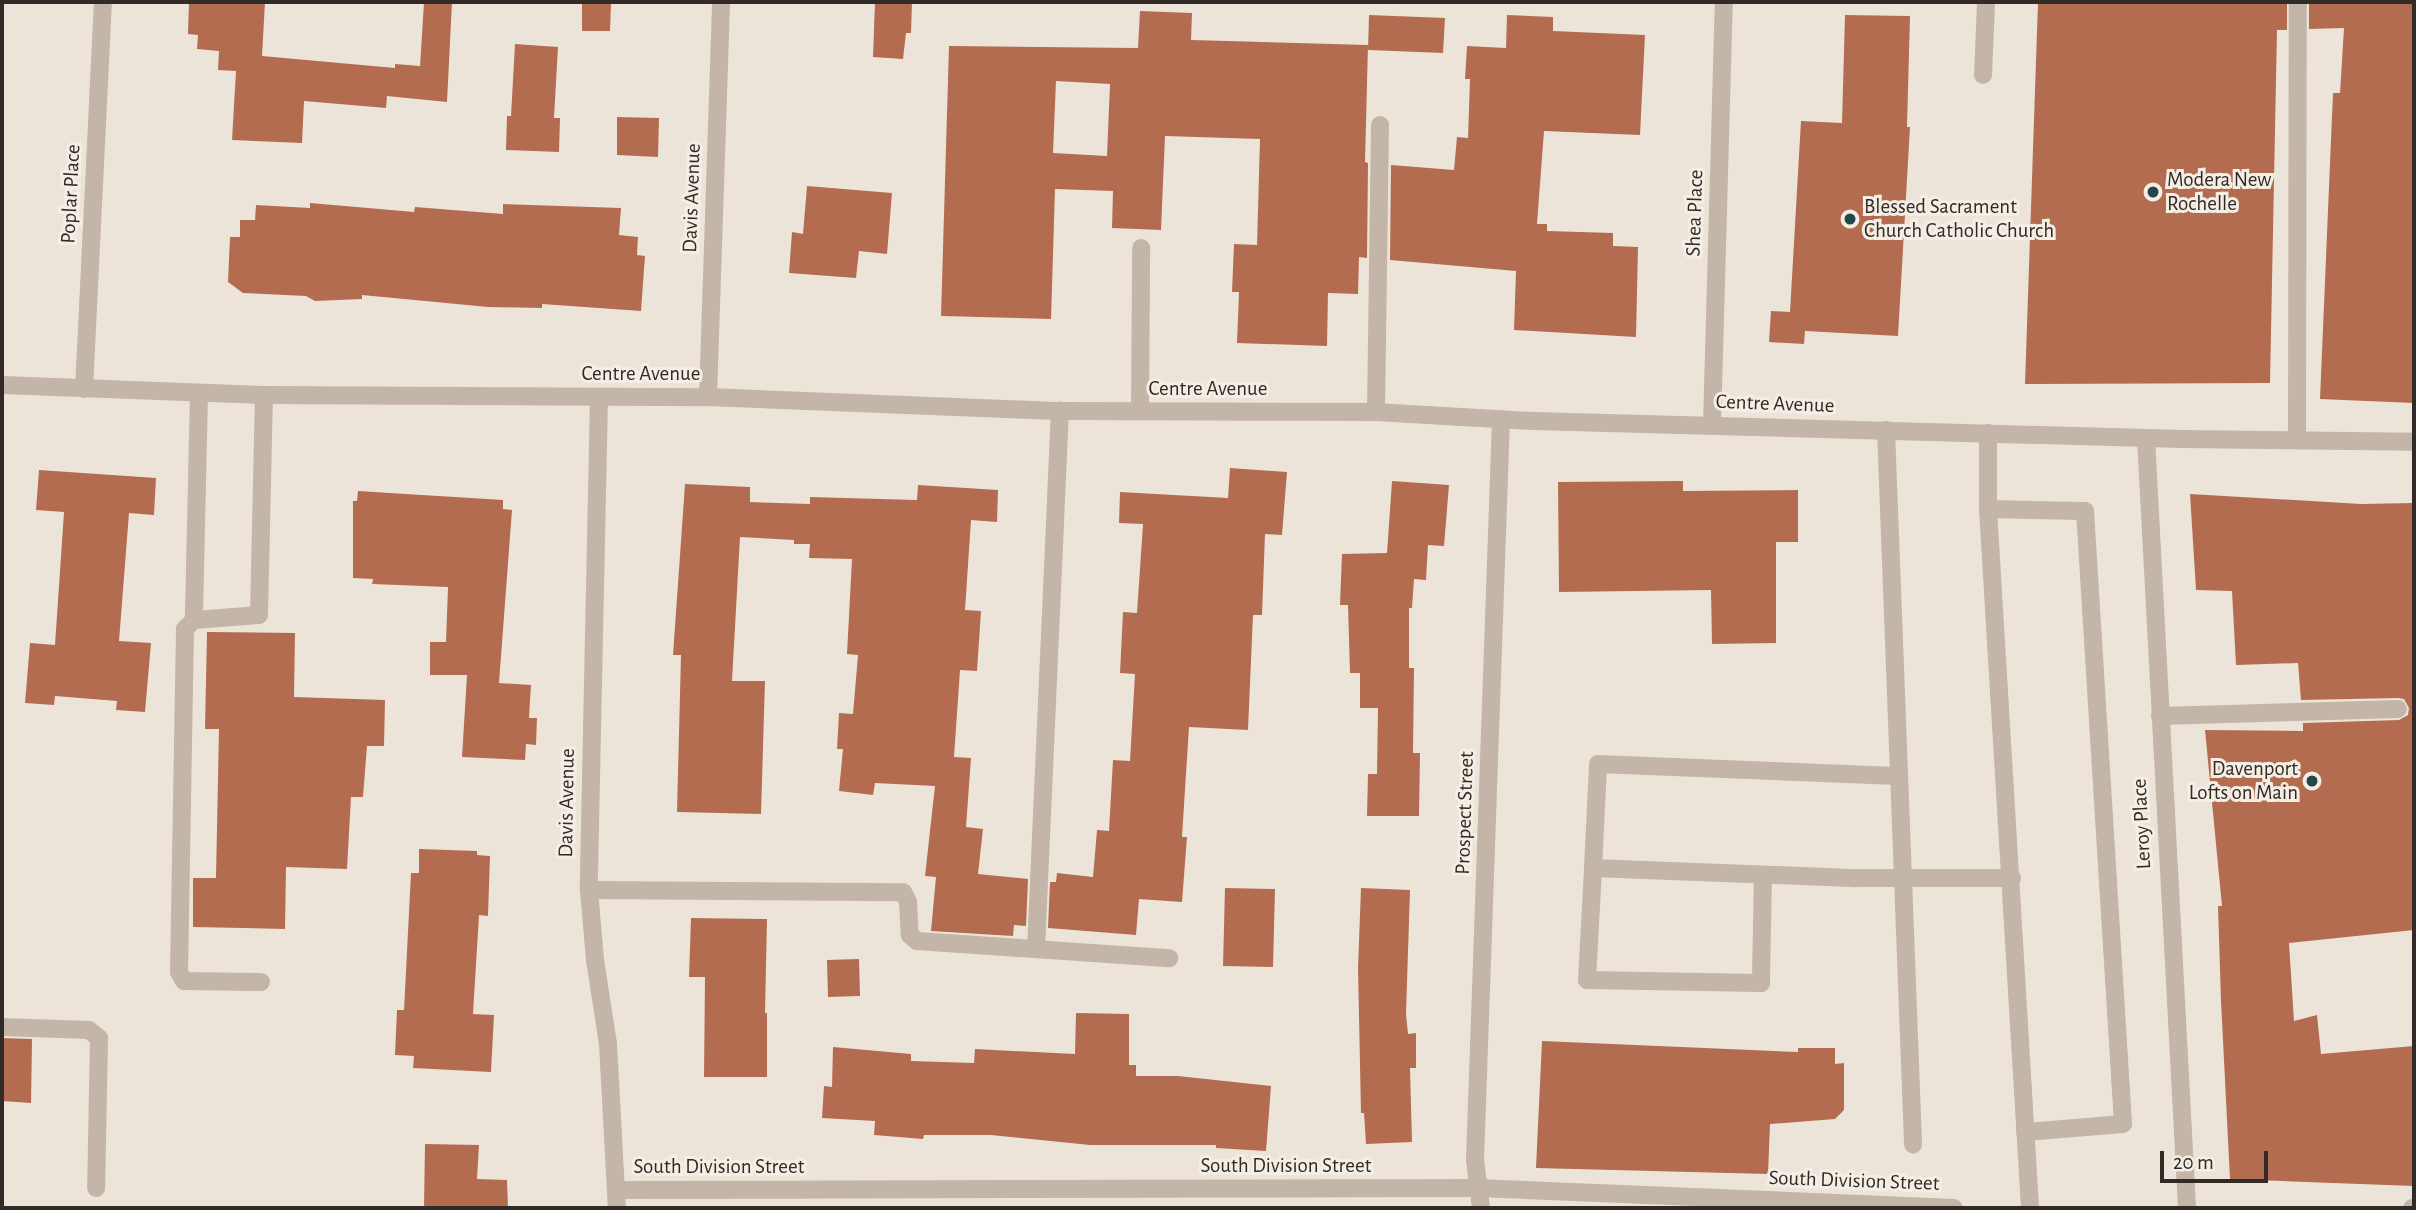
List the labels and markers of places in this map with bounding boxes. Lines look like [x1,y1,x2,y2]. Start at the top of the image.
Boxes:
place label: Modera New Rochelle [2167,167,2272,217]
marker: Modera New Rochelle [2145,184,2161,200]
place label: Blessed Sacrament Church Catholic Church [1864,194,2054,244]
marker: Blessed Sacrament Church Catholic Church [1842,211,1858,227]
place label: Davenport Lofts on Main [2189,756,2298,806]
marker: Davenport Lofts on Main [2304,773,2320,789]

